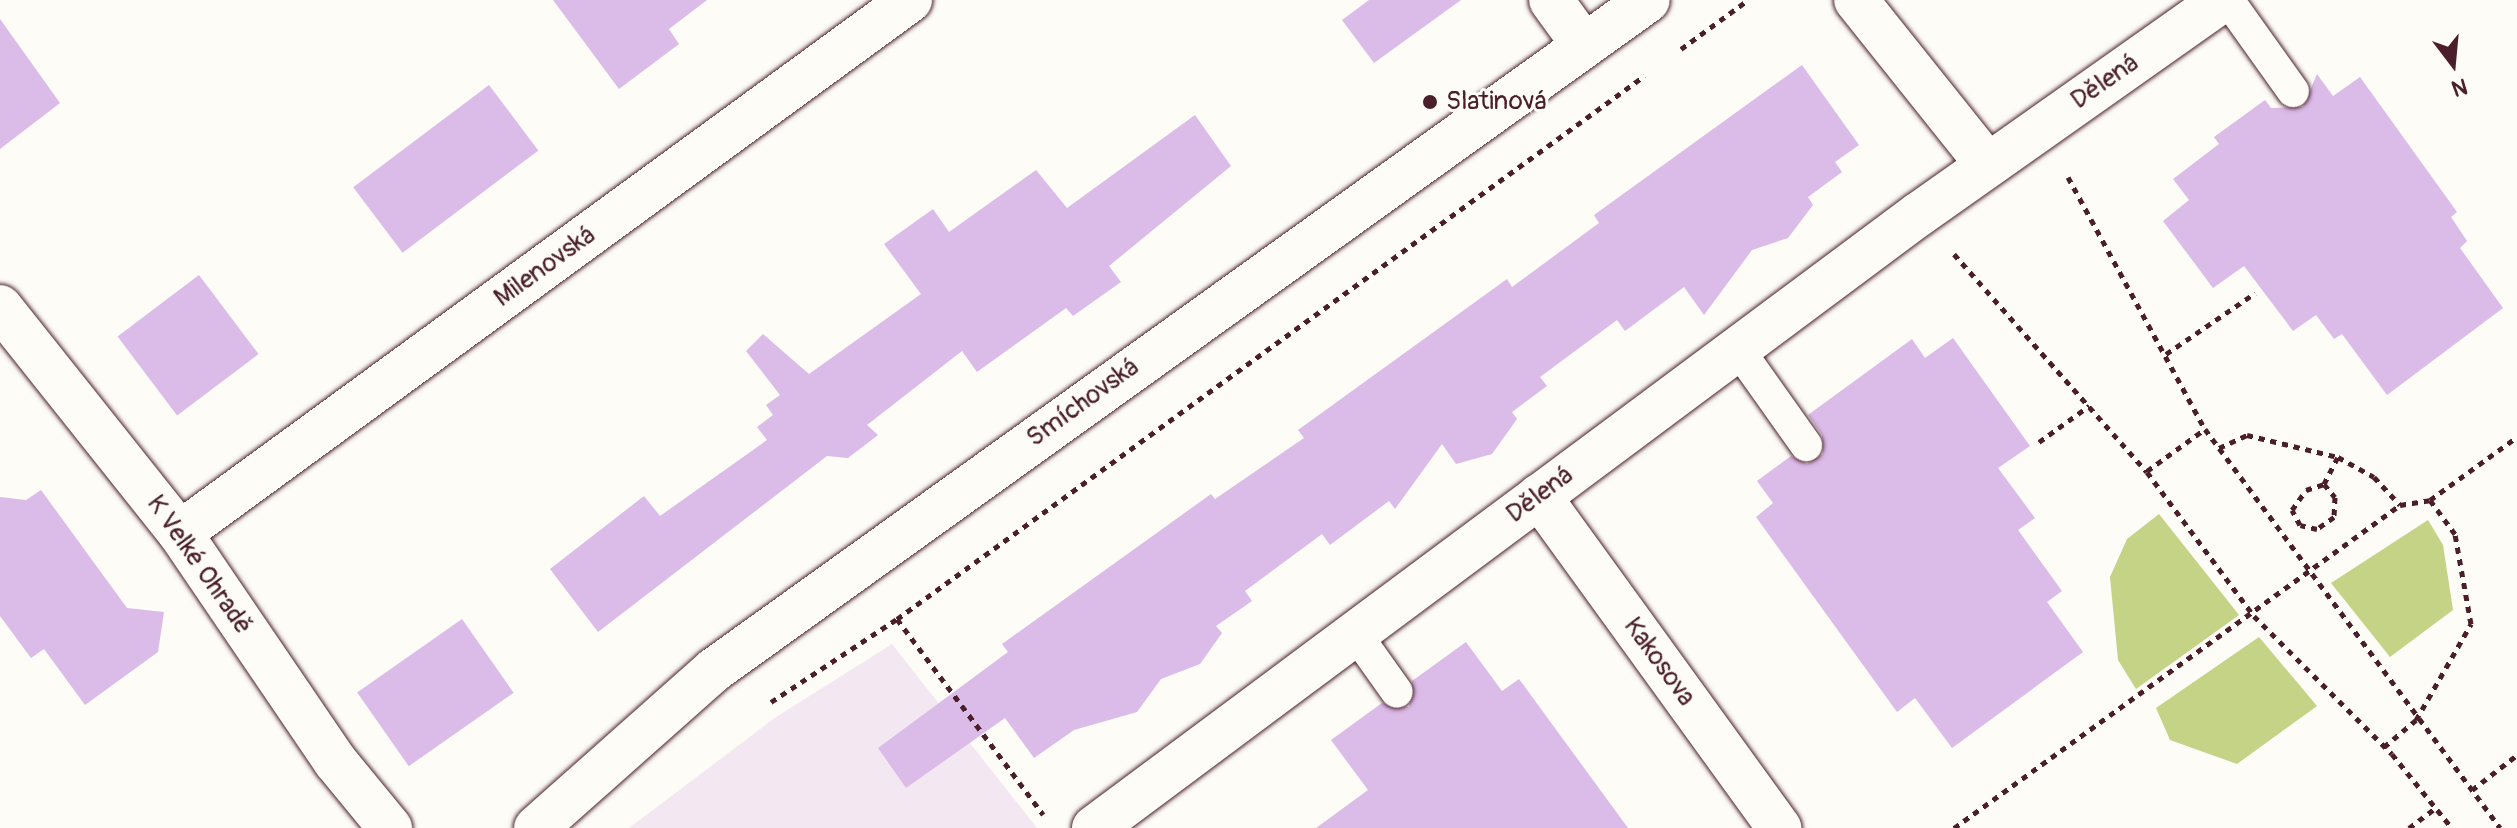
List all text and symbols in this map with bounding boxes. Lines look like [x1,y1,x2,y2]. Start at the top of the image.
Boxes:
north arrow [2413,24,2493,104]
street label: Dělená [2065,48,2145,116]
text: N [2449,72,2471,103]
place label: Slatinová [1446,86,1547,118]
marker: Slatinová [1421,93,1439,111]
street label: Milenovská [488,220,602,314]
street label: Smíchovská [1021,352,1145,454]
street label: Dělená [1500,460,1580,530]
street label: K Velké Ohradě [140,489,258,641]
street label: Kakosova [1616,612,1702,712]

